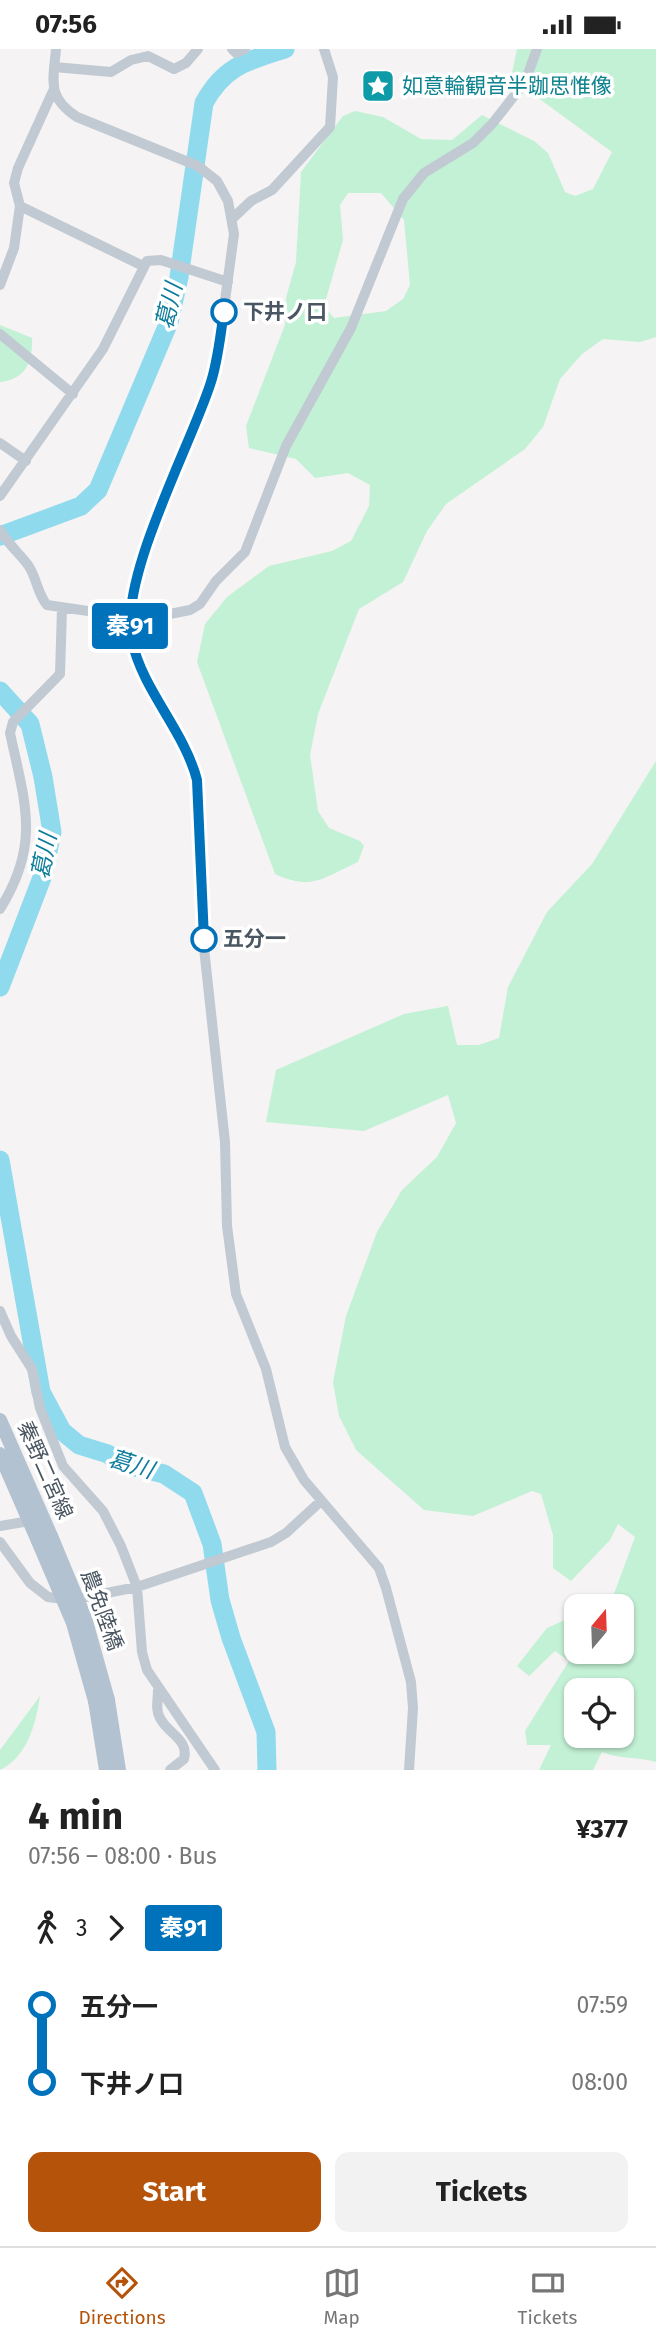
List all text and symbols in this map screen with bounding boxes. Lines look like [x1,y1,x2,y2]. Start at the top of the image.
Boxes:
text: 07:56 [35,9,97,40]
place icon: 如意輪観音半跏思惟像 [359,67,397,105]
place label: 如意輪観音半跏思惟像 [402,73,612,99]
water label: 葛川 [150,278,188,332]
marker: 下井ノ口 [211,299,237,325]
place label: 下井ノ口 [243,299,327,325]
line badge: 秦91 [90,603,170,649]
text: 秦91 [106,612,154,640]
water label: 葛川 [26,828,63,881]
marker: 五分一 [191,926,217,952]
place label: 五分一 [223,926,286,952]
street label: 秦野二宮線 [12,1417,78,1523]
water label: 葛川 [105,1444,160,1485]
street label: 農免陸橋 [75,1566,129,1654]
north arrow [564,1594,634,1664]
map controls [564,1594,634,1748]
button: locate [564,1678,634,1748]
text: 4 min [28,1793,123,1839]
text: ¥377 [576,1814,628,1845]
text: 07:56 – 08:00 · Bus [28,1842,217,1870]
icon: walk [28,1909,66,1947]
icon: forward [97,1909,135,1947]
text: 3 [76,1914,87,1942]
text: 秦91 [159,1914,208,1942]
text: 07:59 [577,1991,628,2019]
text: 五分一 [80,1992,158,2023]
text: 08:00 [571,2068,628,2096]
text: 下井ノ口 [80,2069,184,2100]
button: Start [28,2152,321,2232]
button: Tickets [335,2152,628,2232]
tab: Directions [78,2264,166,2329]
tab: Map [323,2264,361,2329]
tab: Tickets [518,2264,578,2329]

